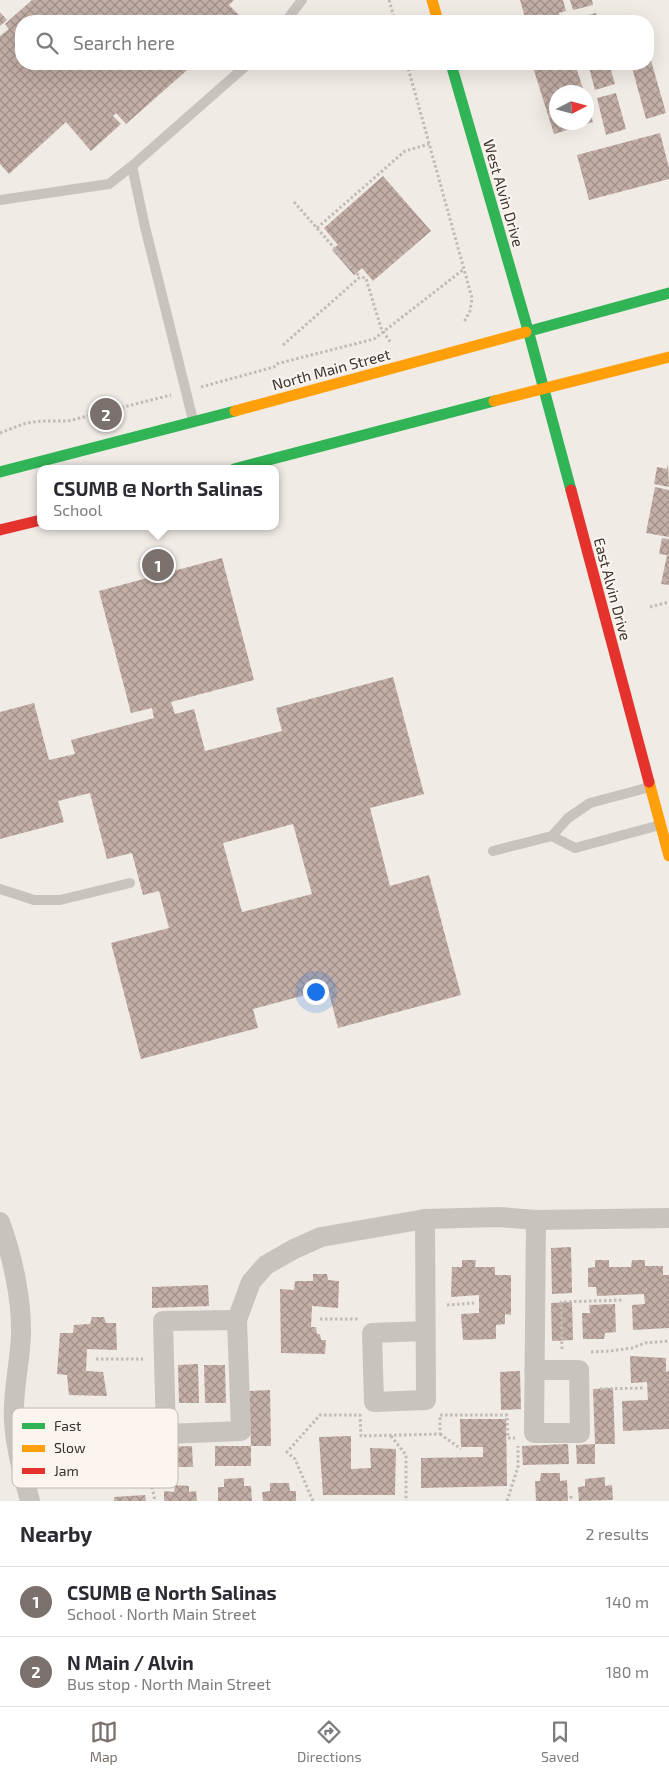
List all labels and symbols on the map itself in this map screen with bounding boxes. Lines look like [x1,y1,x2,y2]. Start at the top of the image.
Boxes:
north arrow [549,85,594,130]
street label: West Alvin Drive [480,137,528,249]
street label: North Main Street [270,344,392,393]
pin: 2 [90,395,122,433]
street label: East Alvin Drive [591,536,635,642]
pin: 1 [142,546,174,584]
your location [303,979,329,1005]
legend [12,1408,178,1488]
text: Fast [54,1417,81,1434]
text: Slow [54,1439,86,1456]
text: Jam [54,1462,79,1479]

